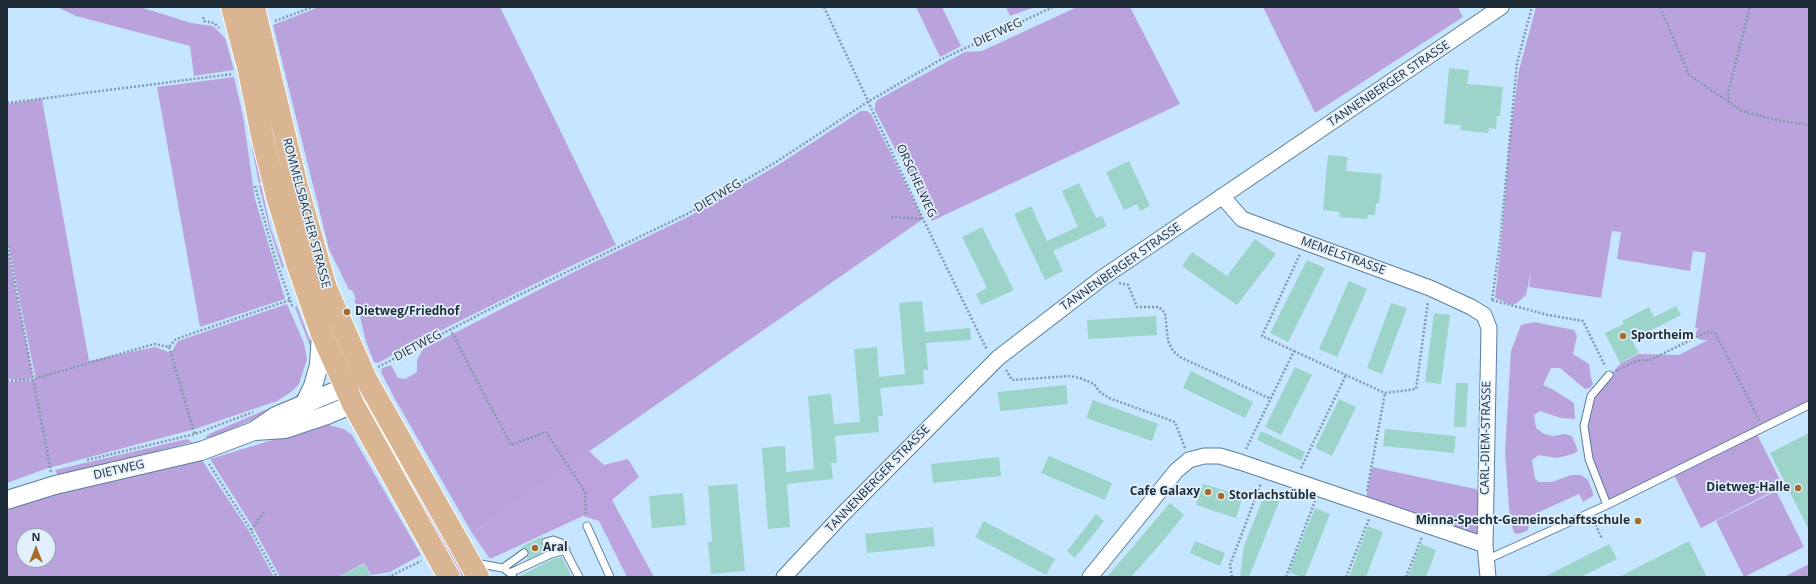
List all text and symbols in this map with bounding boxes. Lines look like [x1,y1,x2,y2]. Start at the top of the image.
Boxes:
street label: DIETWEG [971,16,1025,50]
street label: TANNENBERGER STRASSE [1325,38,1453,130]
street label: ROMMELSBACHER STRASSE [279,136,333,290]
street label: ORSCHELWEG [893,142,939,220]
street label: DIETWEG [692,176,744,216]
street label: TANNENBERGER STRASSE [1058,220,1184,314]
street label: MEMELSTRASSE [1299,234,1387,278]
place label: Dietweg/Friedhof [355,305,459,319]
marker: Dietweg/Friedhof [342,307,352,317]
street label: DIETWEG [392,327,444,365]
place label: Sportheim [1631,329,1694,343]
marker: Sportheim [1618,331,1628,341]
street label: CARL-DIEM-STRASSE [1478,381,1494,495]
street label: TANNENBERGER STRASSE [823,422,933,536]
street label: DIETWEG [92,457,146,483]
place label: Dietweg-Halle [1706,481,1790,495]
marker: Dietweg-Halle [1793,483,1803,493]
place label: Cafe Galaxy [1130,485,1200,499]
marker: Cafe Galaxy [1203,487,1213,497]
place label: Storlachstüble [1229,489,1316,503]
marker: Storlachstüble [1216,491,1226,501]
place label: Minna-Specht-Gemeinschaftsschule [1416,514,1630,528]
marker: Minna-Specht-Gemeinschaftsschule [1633,516,1643,526]
north arrow [16,528,56,568]
text: N [32,529,40,544]
place label: Aral [543,541,568,555]
marker: Aral [530,543,540,553]

